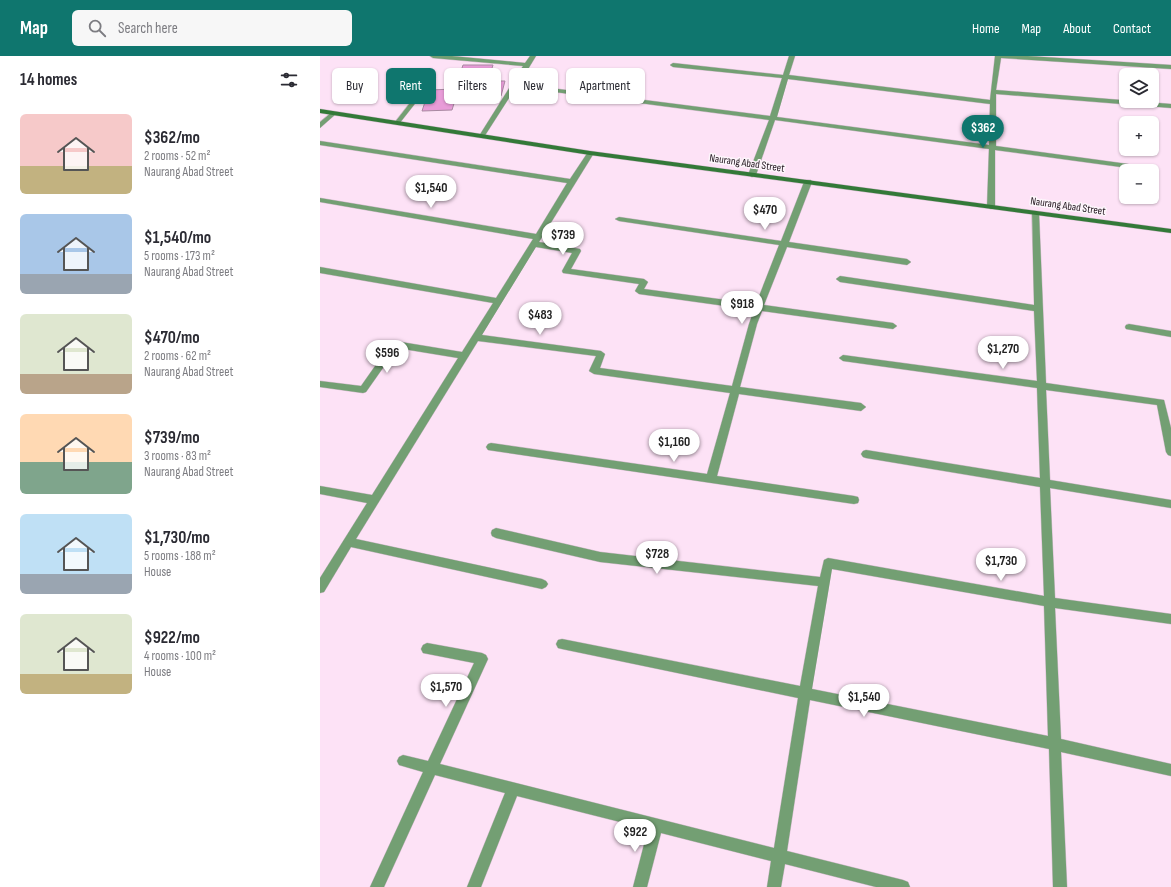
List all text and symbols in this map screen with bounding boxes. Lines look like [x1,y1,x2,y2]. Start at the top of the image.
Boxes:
search box [72,10,352,46]
text: Map [20,17,48,40]
icon: search [86,17,108,39]
text: Search here [118,19,178,38]
text: Home [972,20,1000,37]
text: Map [1022,20,1041,37]
text: About [1063,20,1091,37]
text: Contact [1113,20,1151,37]
chip: Buy [332,68,378,104]
chip: Rent [386,68,436,104]
chip: Filters [444,68,501,104]
chip: New [509,68,558,104]
chip: Apartment [566,68,645,104]
map controls [1119,68,1159,204]
button: layers [1119,68,1159,108]
icon: filters [278,69,300,91]
text: 14 homes [20,70,77,90]
pin: $362 [959,115,1007,149]
button: + [1119,116,1159,156]
text: $362 [971,120,995,136]
text: $362/mo [144,128,200,148]
icon: home [52,130,100,178]
text: 2 rooms · 52 m² [144,148,211,164]
street label: Naurang Abad Street [709,151,786,175]
text: Naurang Abad Street [144,164,233,180]
button: − [1119,164,1159,204]
pin: $1,540 [398,175,464,209]
text: $1,540 [414,180,448,196]
street label: Naurang Abad Street [1030,194,1107,218]
pin: $470 [741,197,789,231]
text: $470 [753,202,777,218]
pin: $739 [539,222,587,256]
text: $739 [551,227,575,243]
text: $1,540/mo [144,228,211,248]
icon: home [52,230,100,278]
text: 5 rooms · 173 m² [144,248,215,264]
text: Naurang Abad Street [144,264,233,280]
pin: $918 [718,291,766,325]
text: $918 [730,296,754,312]
pin: $483 [516,302,564,336]
text: $483 [528,307,552,323]
text: $470/mo [144,328,200,348]
icon: home [52,330,100,378]
pin: $1,270 [970,336,1036,370]
pin: $596 [363,340,411,374]
text: $1,270 [987,341,1019,357]
text: $596 [375,345,399,361]
text: 2 rooms · 62 m² [144,348,211,364]
text: Naurang Abad Street [144,364,233,380]
text: $739/mo [144,428,200,448]
pin: $1,160 [641,429,707,463]
icon: home [52,430,100,478]
text: $1,160 [658,434,690,450]
text: 3 rooms · 83 m² [144,448,211,464]
text: Naurang Abad Street [144,464,233,480]
text: $1,730/mo [144,528,210,548]
icon: home [52,530,100,578]
pin: $728 [633,541,681,575]
text: $728 [645,546,669,562]
text: 5 rooms · 188 m² [144,548,216,564]
pin: $1,730 [968,548,1034,582]
text: $1,730 [985,553,1017,569]
text: House [144,564,171,580]
text: $922/mo [144,628,200,648]
icon: home [52,630,100,678]
text: 4 rooms · 100 m² [144,648,216,664]
text: House [144,664,171,680]
pin: $1,570 [413,674,479,708]
text: $1,570 [430,679,462,695]
pin: $1,540 [831,684,897,718]
text: $1,540 [847,689,881,705]
pin: $922 [611,819,659,853]
text: $922 [623,824,647,840]

